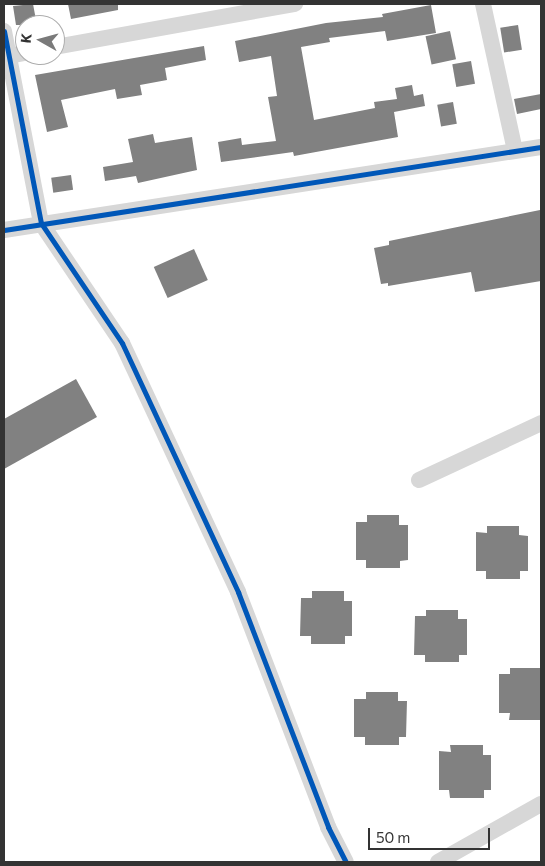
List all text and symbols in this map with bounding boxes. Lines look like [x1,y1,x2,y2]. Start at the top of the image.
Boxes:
north arrow [15,15,65,65]
text: K [17,32,35,44]
scale bar [370,818,492,850]
text: 50 m [376,828,410,846]

